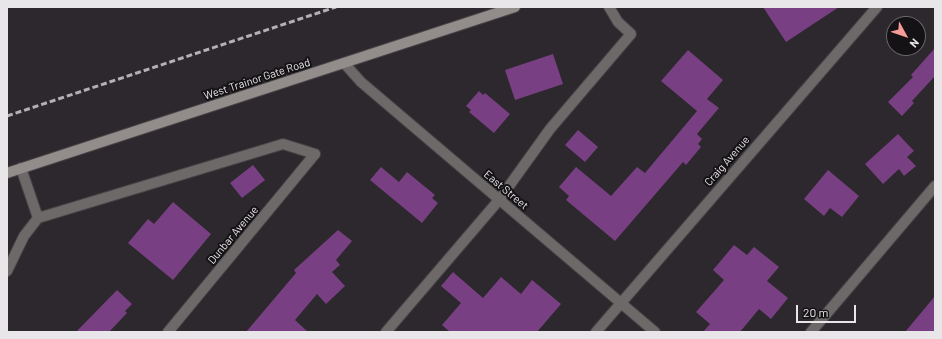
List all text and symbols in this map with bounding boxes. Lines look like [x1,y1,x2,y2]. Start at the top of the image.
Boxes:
north arrow [886,16,926,56]
text: N [907,36,922,50]
street label: West Trainor Gate Road [202,56,312,102]
street label: Craig Avenue [702,133,752,189]
street label: East Street [481,168,531,212]
street label: Dunbar Avenue [205,203,261,267]
scale bar [798,297,858,323]
text: 20 m [803,305,829,319]

